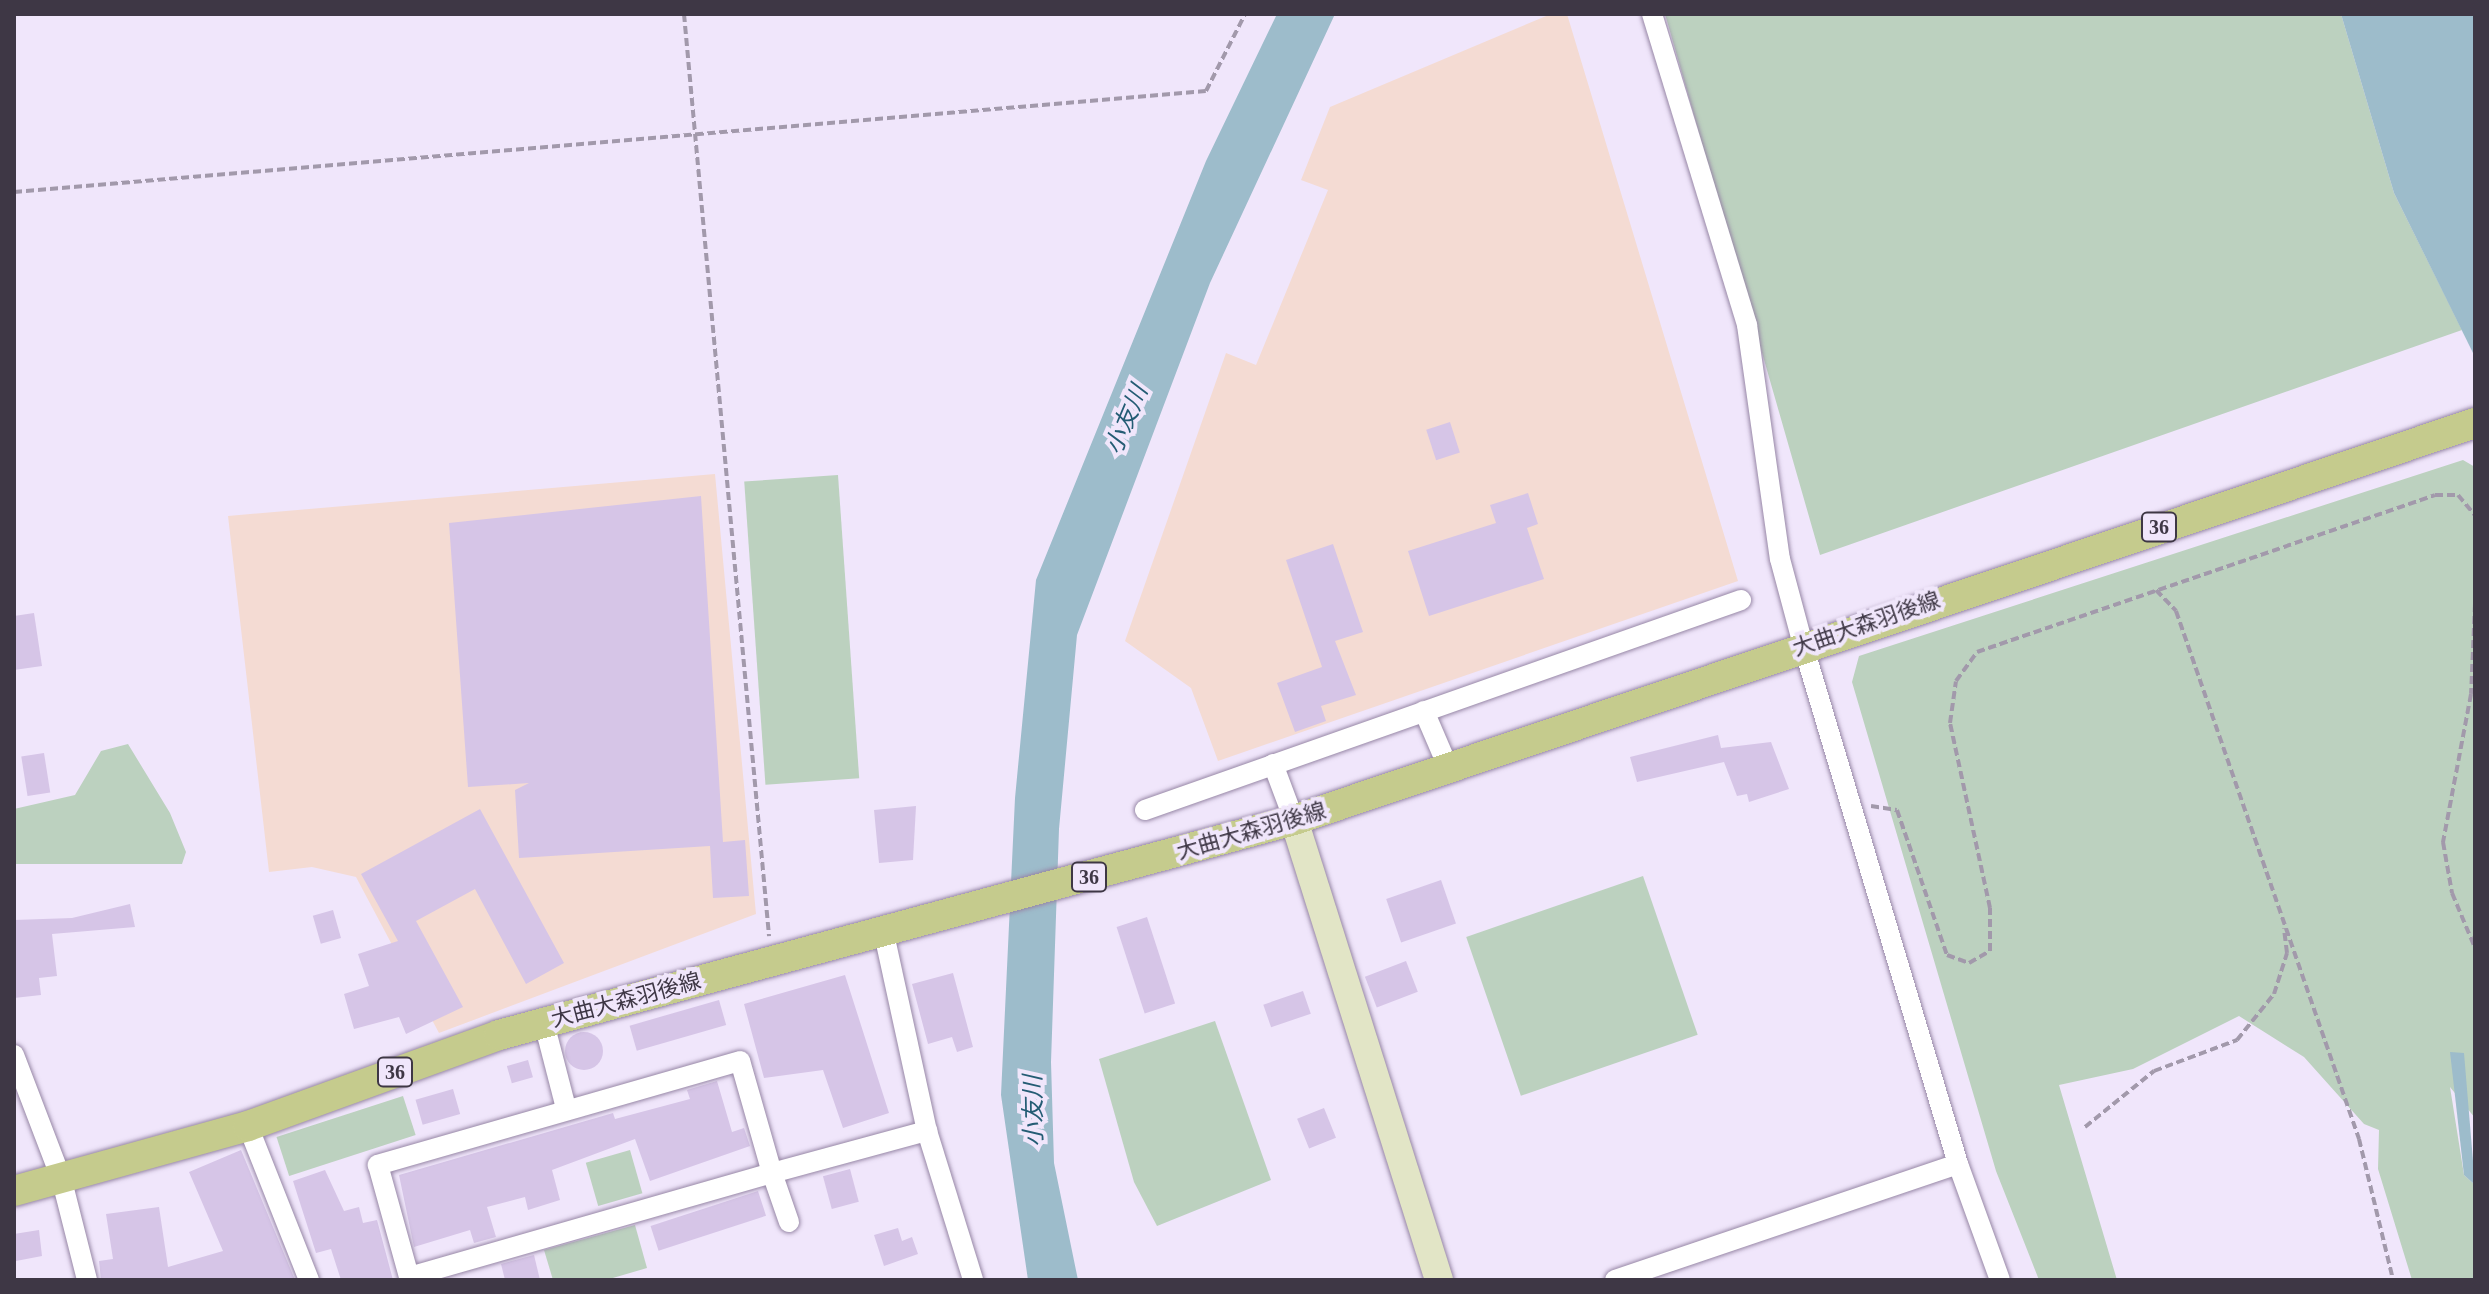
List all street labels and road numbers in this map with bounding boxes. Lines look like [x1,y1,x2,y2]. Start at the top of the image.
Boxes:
road number: 36 [2141,511,2177,543]
street label: 大曲大森羽後線 [1789,586,1943,662]
street label: 大曲大森羽後線 [1173,797,1329,865]
road number: 36 [1071,861,1107,893]
street label: 大曲大森羽後線 [548,967,704,1033]
road number: 36 [377,1056,413,1088]

